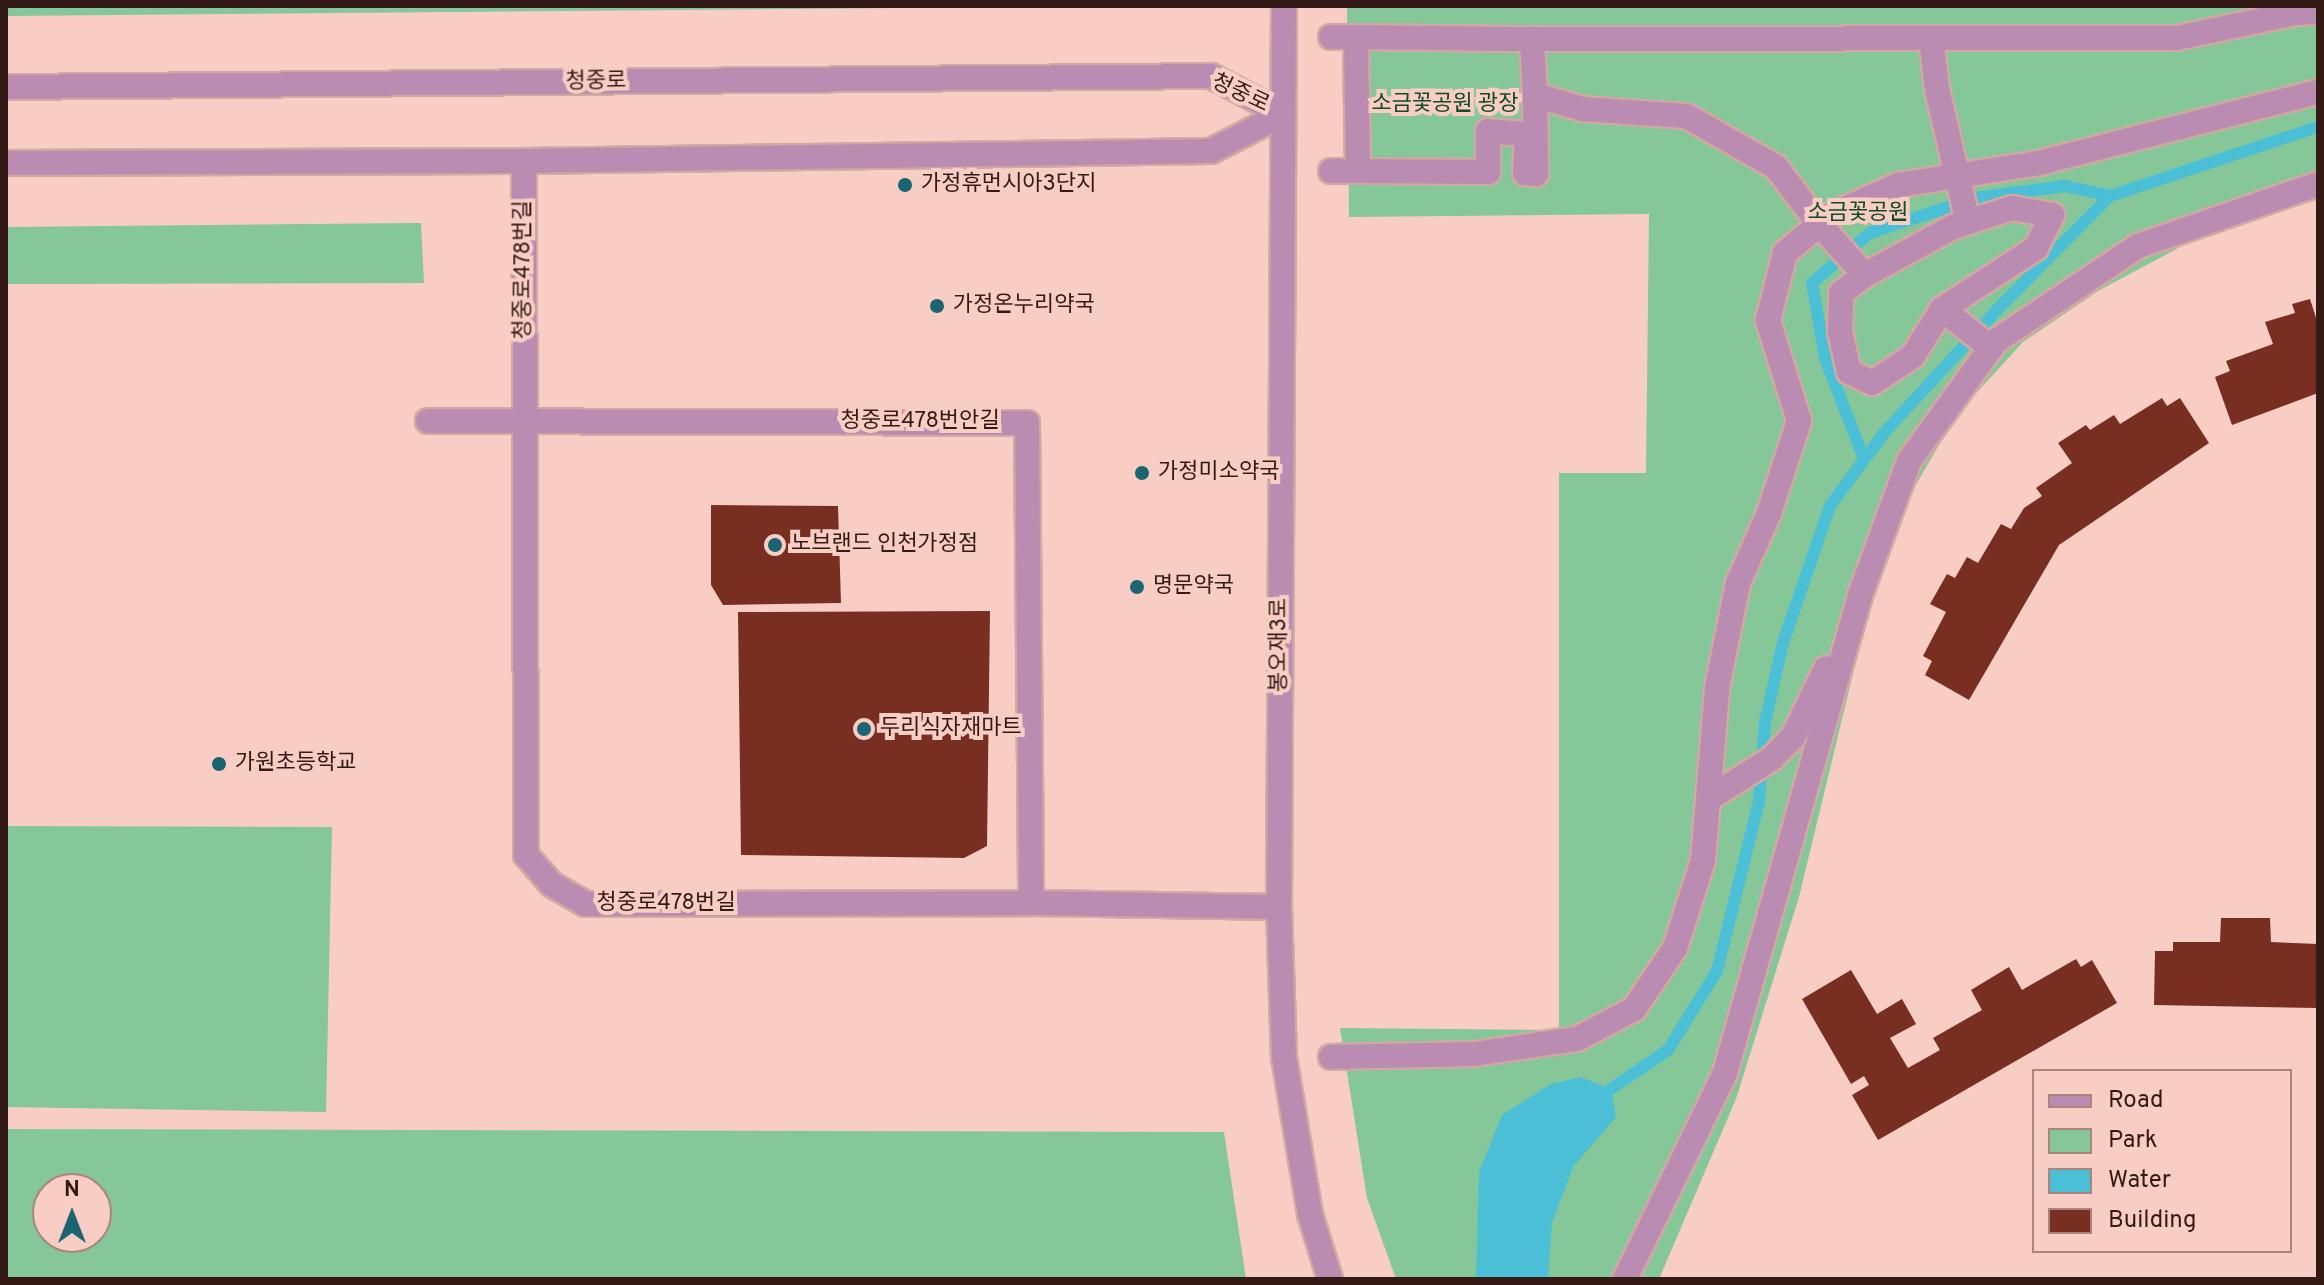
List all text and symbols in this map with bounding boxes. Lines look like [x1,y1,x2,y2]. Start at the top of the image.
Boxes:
street label: 청중로 [565,68,627,96]
street label: 청중로 [1207,69,1273,119]
park label: 소금꽃공원 광장 [1372,92,1518,118]
place label: 가정휴먼시아3단지 [921,172,1096,198]
marker: 가정휴먼시아3단지 [896,176,914,194]
street label: 청중로478번길 [511,201,537,339]
park label: 소금꽃공원 [1807,201,1909,227]
place label: 가정온누리약국 [953,293,1095,319]
marker: 가정온누리약국 [928,297,946,315]
street label: 청중로478번안길 [840,409,1000,435]
place label: 가정미소약국 [1158,460,1279,486]
marker: 가정미소약국 [1133,464,1151,482]
place label: 노브랜드 인천가정점 [791,532,978,558]
marker: 노브랜드 인천가정점 [766,536,784,554]
place label: 명문약국 [1153,574,1234,600]
marker: 명문약국 [1128,578,1146,596]
street label: 봉오재3로 [1267,598,1293,692]
place label: 두리식자재마트 [880,716,1022,742]
marker: 두리식자재마트 [855,720,873,738]
place label: 가원초등학교 [235,751,356,777]
marker: 가원초등학교 [210,755,228,773]
street label: 청중로478번길 [597,891,735,917]
legend [2032,1069,2292,1253]
text: Road [2108,1086,2164,1116]
text: Park [2108,1126,2158,1156]
text: Water [2108,1166,2171,1196]
north arrow [32,1173,112,1253]
text: N [64,1177,80,1204]
text: Building [2108,1206,2197,1236]

